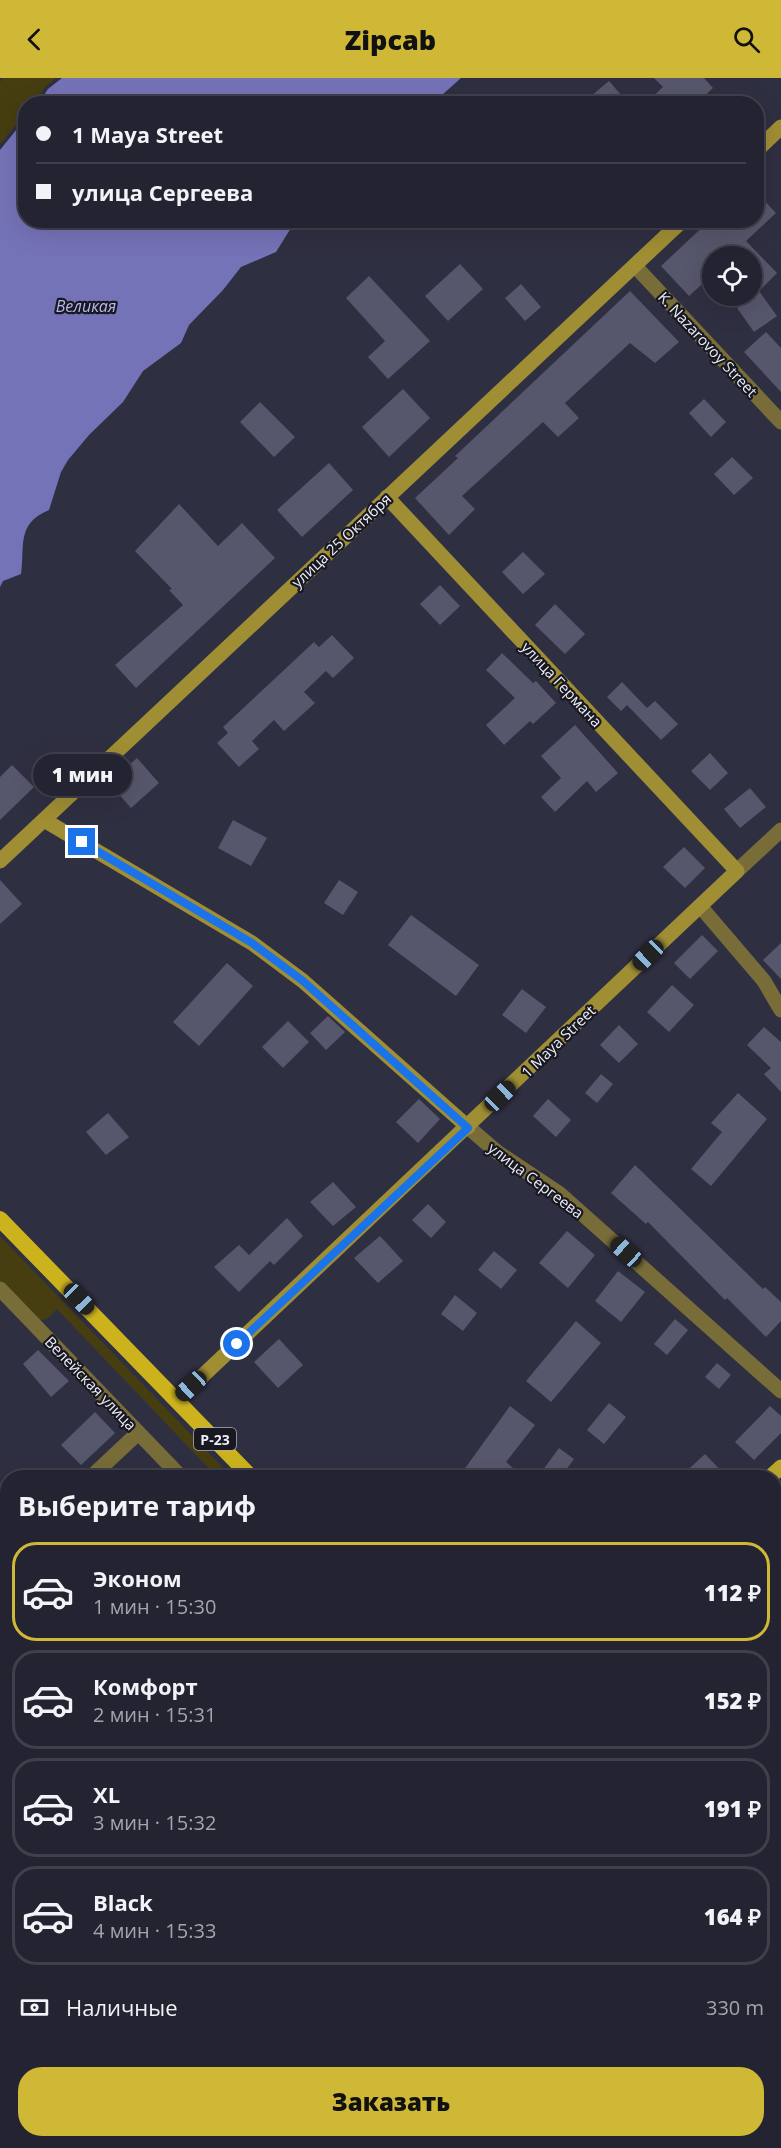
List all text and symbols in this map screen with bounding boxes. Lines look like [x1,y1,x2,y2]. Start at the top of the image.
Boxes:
text: Zipcab [345,21,436,58]
icon: back [18,23,51,56]
icon: search [730,23,763,56]
text: 1 Maya Street [72,119,223,149]
text: улица Сергеева [72,177,253,207]
map controls [702,246,762,306]
button: locate [702,246,762,306]
street label: K. Nazarovoy Street [654,287,762,401]
water label: Великая [56,295,116,317]
street label: улица 25 Октября [287,489,395,591]
street label: улица Германа [517,637,607,731]
callout: 1 мин [32,755,132,797]
text: 1 мин [52,761,113,788]
route end [68,828,95,855]
car [629,936,667,974]
street label: 1 Maya Street [517,1000,599,1082]
car [481,1077,519,1115]
street label: улица Сергеева [484,1138,588,1222]
car [607,1233,645,1271]
car [60,1280,98,1318]
route start [223,1330,250,1357]
street label: Велейская улица [41,1332,141,1434]
car [172,1367,210,1405]
road number: Р-23 [194,1428,236,1450]
text: Выберите тариф [18,1487,256,1524]
text: Эконом [93,1563,182,1593]
icon: car [21,1565,75,1619]
text: 112 ₽ [704,1577,761,1607]
text: 1 мин · 15:30 [93,1593,216,1620]
text: Комфорт [93,1671,198,1701]
icon: car [21,1673,75,1727]
text: 152 ₽ [704,1685,761,1715]
text: 2 мин · 15:31 [93,1701,216,1728]
text: XL [93,1779,120,1809]
icon: car [21,1781,75,1835]
text: 191 ₽ [704,1793,761,1823]
text: 3 мин · 15:32 [93,1809,216,1836]
text: Black [93,1887,153,1917]
icon: car [21,1889,75,1943]
text: 164 ₽ [704,1901,761,1931]
text: 4 мин · 15:33 [93,1917,216,1944]
icon: cash [18,1991,51,2024]
text: Наличные [66,1992,178,2022]
text: 330 m [706,1994,764,2021]
button: Заказать [18,2067,764,2136]

